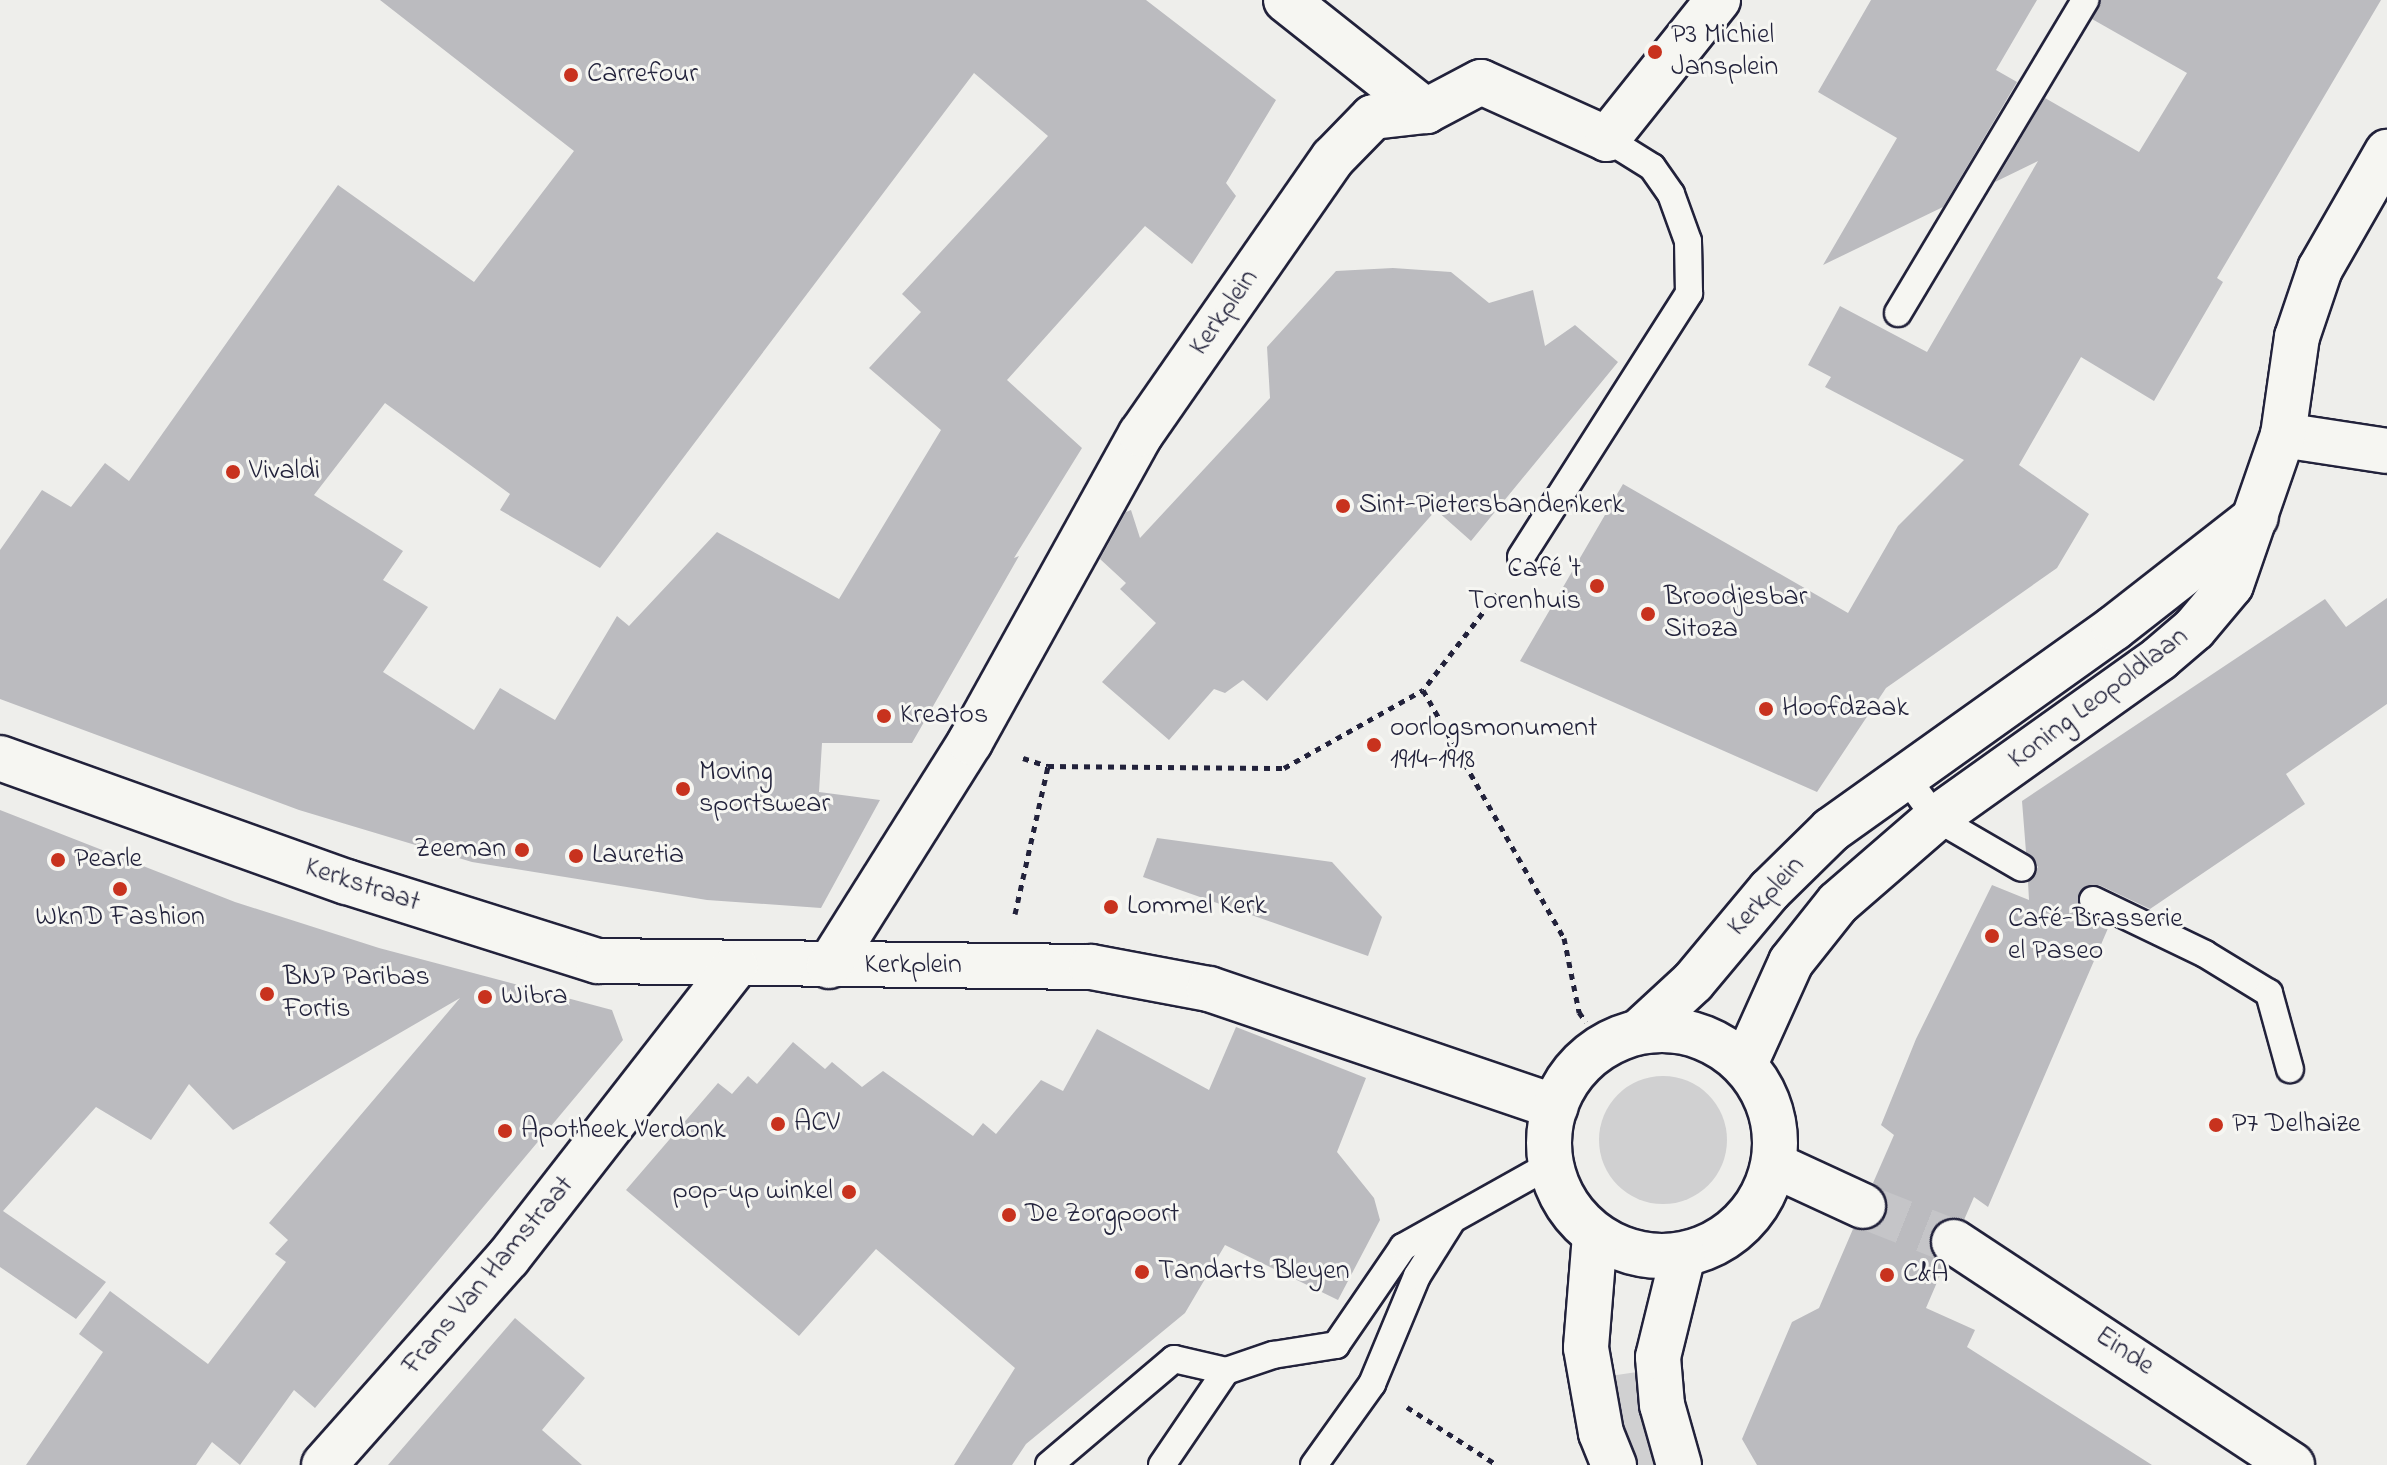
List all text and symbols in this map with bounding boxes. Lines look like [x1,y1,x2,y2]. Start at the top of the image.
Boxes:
place label: P3 Michiel Jansplein [1671,19,1778,85]
marker: P3 Michiel Jansplein [1646,43,1664,61]
place label: Carrefour [587,58,698,92]
marker: Carrefour [562,66,580,84]
street label: Kerkplein [1183,263,1267,363]
place label: Vivaldi [249,455,320,489]
marker: Vivaldi [224,463,242,481]
place label: Sint-Pietersbandenkerk [1359,489,1624,523]
marker: Sint-Pietersbandenkerk [1334,497,1352,515]
place label: Café 't Torenhuis [1468,553,1581,619]
marker: Café 't Torenhuis [1588,577,1606,595]
place label: Broodjesbar Sitoza [1664,581,1807,647]
marker: Broodjesbar Sitoza [1639,605,1657,623]
street label: Koning Leopoldlaan [2003,621,2195,777]
place label: Hoofdzaak [1782,692,1909,726]
place label: Kreatos [900,699,988,733]
marker: Hoofdzaak [1757,700,1775,718]
marker: Kreatos [875,707,893,725]
place label: oorlogsmonument 1914-1918 [1390,712,1597,778]
marker: oorlogsmonument 1914-1918 [1365,736,1383,754]
place label: Moving sportswear [699,756,830,822]
marker: Moving sportswear [674,780,692,798]
place label: Zeeman [414,833,506,867]
place label: Lauretia [592,839,684,873]
marker: Zeeman [513,841,531,859]
place label: Pearle [74,843,142,877]
marker: Lauretia [567,847,585,865]
street label: Kerkplein [1721,850,1813,944]
marker: Pearle [49,851,67,869]
street label: Kerkstraat [300,852,424,920]
marker: WknD Fashion [111,880,129,898]
place label: Lommel Kerk [1127,890,1267,924]
marker: Lommel Kerk [1102,898,1120,916]
place label: WknD Fashion [35,901,205,935]
place label: Café-Brasserie el Paseo [2008,903,2183,969]
marker: Café-Brasserie el Paseo [1983,927,2001,945]
street label: Kerkplein [864,949,962,983]
place label: BNP Paribas Fortis [283,961,430,1027]
place label: Wibra [501,980,568,1014]
marker: BNP Paribas Fortis [258,985,276,1003]
marker: Wibra [476,988,494,1006]
place label: ACV [794,1107,840,1141]
place label: P7 Delhaize [2232,1108,2361,1142]
place label: Apotheek Verdonk [521,1114,726,1148]
marker: ACV [769,1115,787,1133]
marker: P7 Delhaize [2207,1116,2225,1134]
marker: Apotheek Verdonk [496,1122,514,1140]
street label: Frans Van Hamstraat [396,1170,582,1382]
place label: pop-up winkel [673,1175,833,1209]
marker: pop-up winkel [840,1183,858,1201]
place label: De Zorgpoort [1025,1198,1179,1232]
marker: De Zorgpoort [1000,1206,1018,1224]
place label: Tandarts Bleyen [1158,1255,1349,1289]
place label: C&A [1903,1258,1948,1292]
marker: Tandarts Bleyen [1133,1263,1151,1281]
marker: C&A [1878,1266,1896,1284]
street label: Einde [2088,1320,2160,1384]

